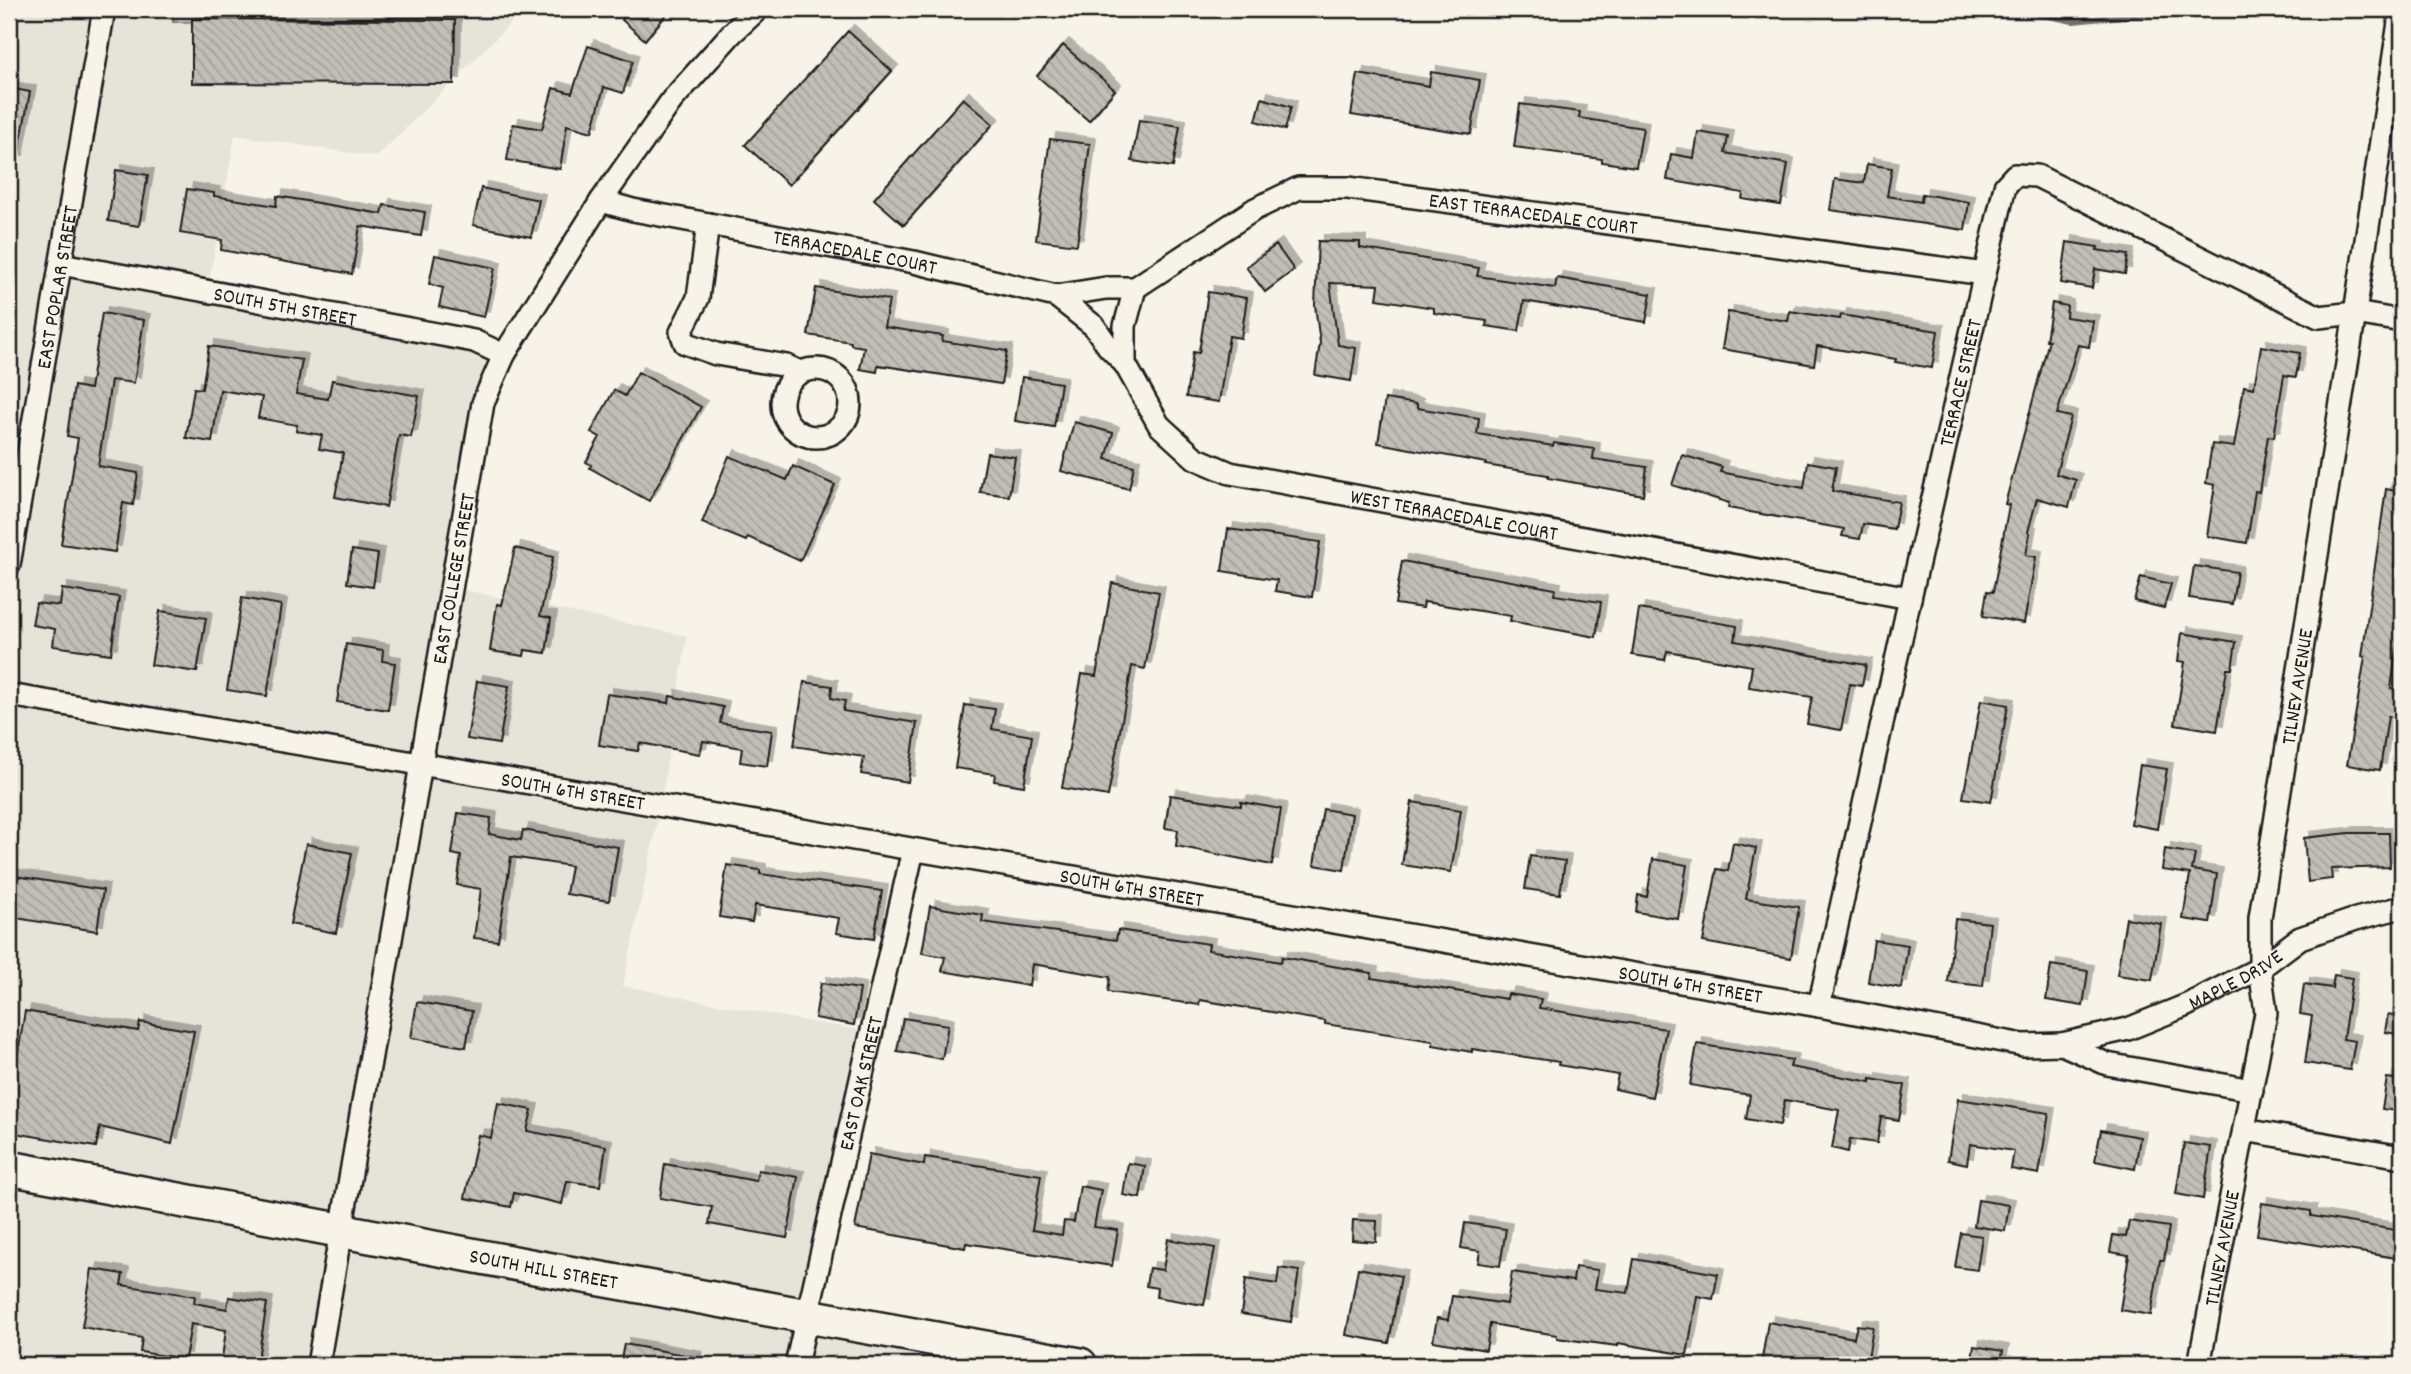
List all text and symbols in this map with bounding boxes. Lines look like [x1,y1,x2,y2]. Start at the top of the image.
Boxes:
street label: EAST TERRACEDALE COURT [1427,187,1639,245]
street label: EAST POPLAR STREET [31,203,88,371]
street label: TERRACEDALE COURT [770,224,940,285]
street label: SOUTH 5TH STREET [211,281,359,337]
street label: TERRACE STREET [1933,316,1992,450]
street label: WEST TERRACEDALE COURT [1347,483,1560,551]
street label: EAST COLLEGE STREET [426,491,485,667]
street label: TILNEY AVENUE [2275,626,2323,747]
street label: SOUTH 6TH STREET [498,766,647,821]
street label: SOUTH 6TH STREET [1057,863,1206,917]
street label: MAPLE DRIVE [2184,943,2291,1020]
street label: SOUTH 6TH STREET [1616,960,1765,1014]
street label: EAST OAK STREET [833,1013,893,1154]
street label: TILNEY AVENUE [2199,1188,2250,1309]
street label: SOUTH HILL STREET [467,1243,620,1300]

